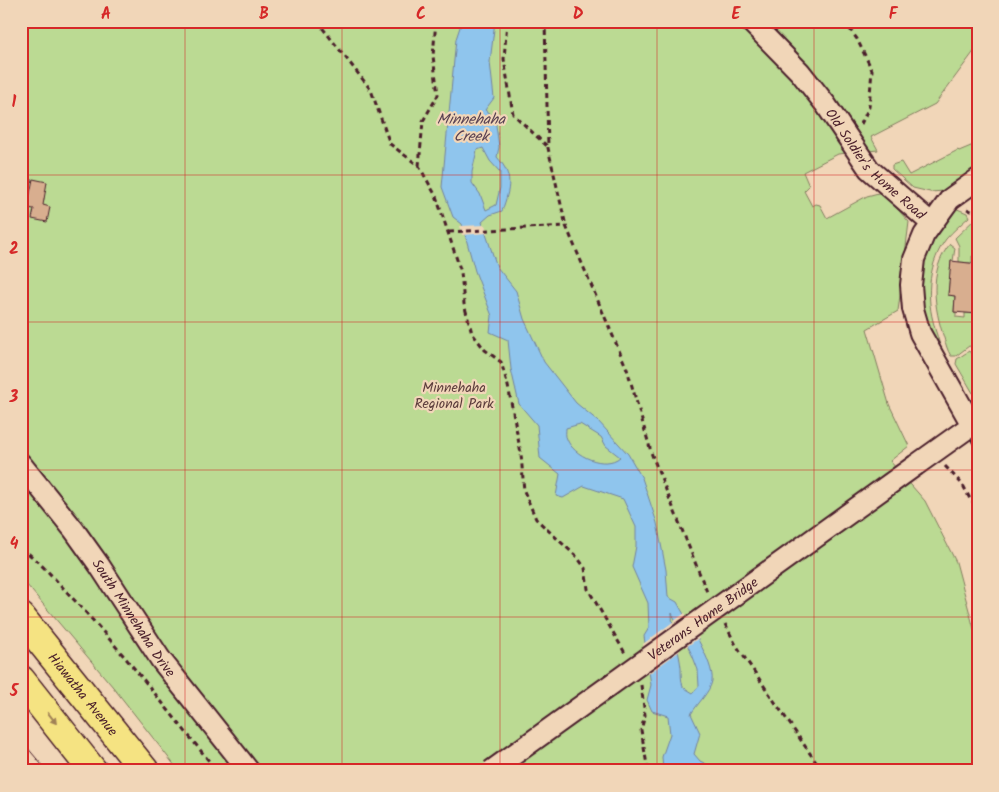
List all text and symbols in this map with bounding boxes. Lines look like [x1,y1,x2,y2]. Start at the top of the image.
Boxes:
text: A [101,2,111,27]
text: B [259,2,269,27]
text: C [416,2,426,27]
text: D [573,2,584,27]
text: E [732,2,742,27]
text: F [889,2,899,27]
text: 1 [12,90,17,115]
street label: Old Soldier's Home Road [819,104,931,226]
water label: Minnehaha Creek [437,108,506,149]
text: 2 [9,237,19,262]
park label: Minnehaha Regional Park [414,377,494,415]
text: 3 [9,385,19,410]
text: 4 [10,532,19,557]
street label: South Minnehaha Drive [86,555,181,683]
street label: Veterans Home Bridge [644,572,764,667]
street label: Hiawatha Avenue [42,648,123,742]
text: 5 [9,679,20,704]
one-way arrow [46,711,57,724]

